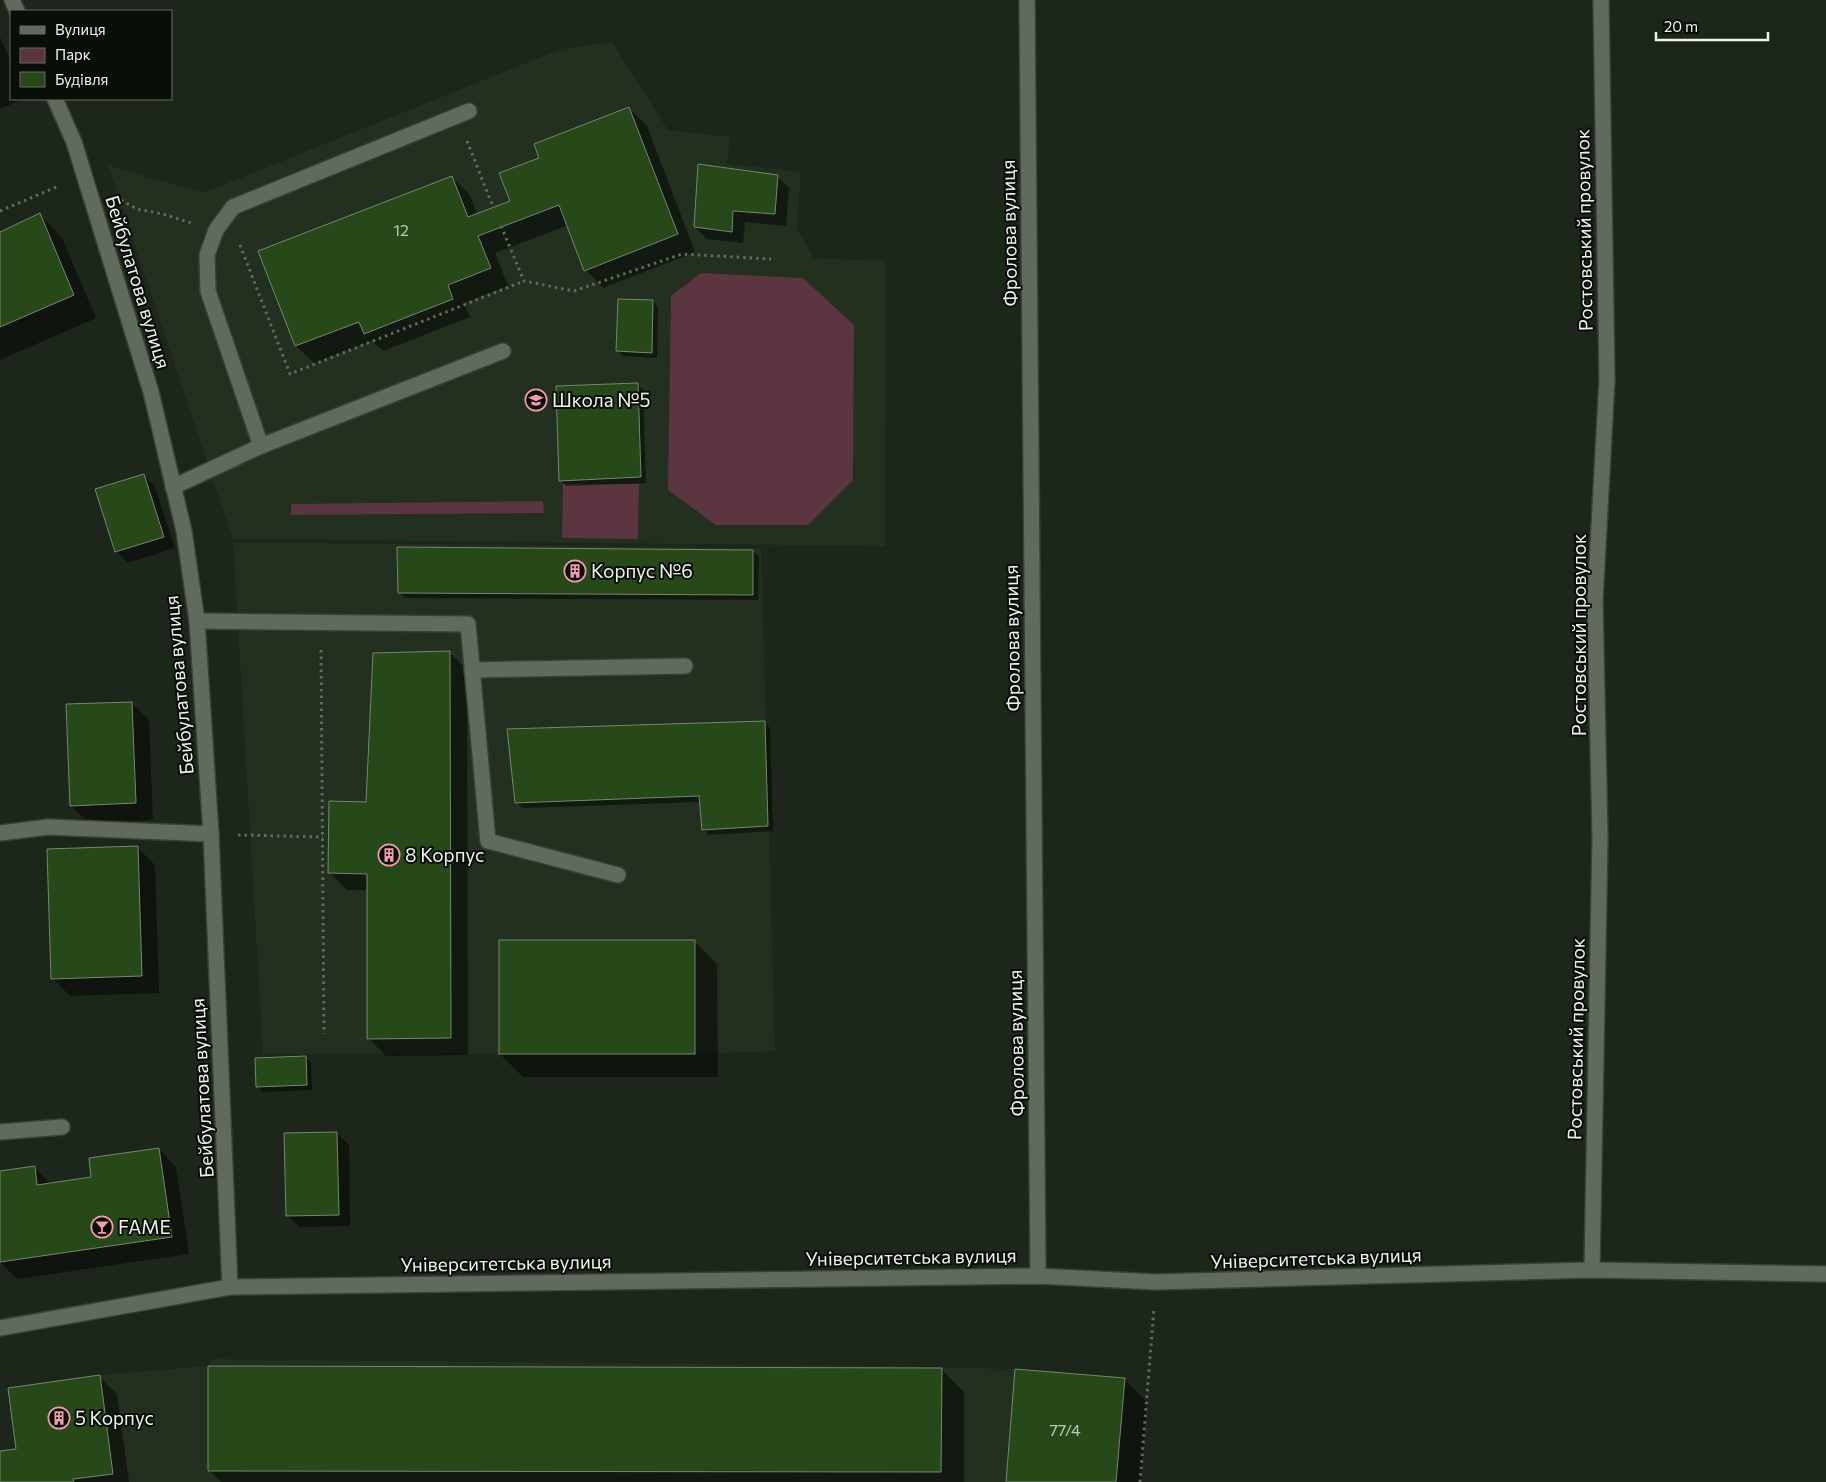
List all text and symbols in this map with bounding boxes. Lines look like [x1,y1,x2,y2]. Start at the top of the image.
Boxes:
legend [10,10,172,100]
scale bar [1656,10,1768,42]
text: 20 m [1664,17,1698,35]
text: Вулиця [55,20,106,38]
text: Парк [55,45,91,63]
text: Будівля [55,70,108,88]
street label: Ростовський провулок [1570,129,1597,331]
street label: Фролова вулиця [996,160,1021,306]
street label: Бейбулатова вулиця [101,192,176,371]
house number: 12 [393,220,409,239]
school or university icon: Школа №5 [524,388,548,412]
place label: Школа №5 [552,388,650,411]
street label: Ростовський провулок [1567,534,1590,736]
building icon: Корпус №6 [563,559,587,583]
place label: Корпус №6 [591,559,693,582]
street label: Фролова вулиця [999,565,1024,711]
street label: Бейбулатова вулиця [159,594,198,776]
building icon: 8 Корпус [377,843,401,867]
place label: 8 Корпус [405,843,484,866]
street label: Ростовський провулок [1562,938,1589,1140]
street label: Фролова вулиця [1003,970,1028,1116]
street label: Бейбулатова вулиця [185,998,218,1178]
bar icon: FAME [90,1215,114,1239]
place label: FAME [118,1215,171,1238]
street label: Університетська вулиця [1210,1242,1422,1273]
street label: Університетська вулиця [805,1243,1017,1270]
street label: Університетська вулиця [400,1249,612,1276]
building icon: 5 Корпус [47,1406,71,1430]
place label: 5 Корпус [75,1406,154,1429]
house number: 77/4 [1049,1420,1081,1439]

